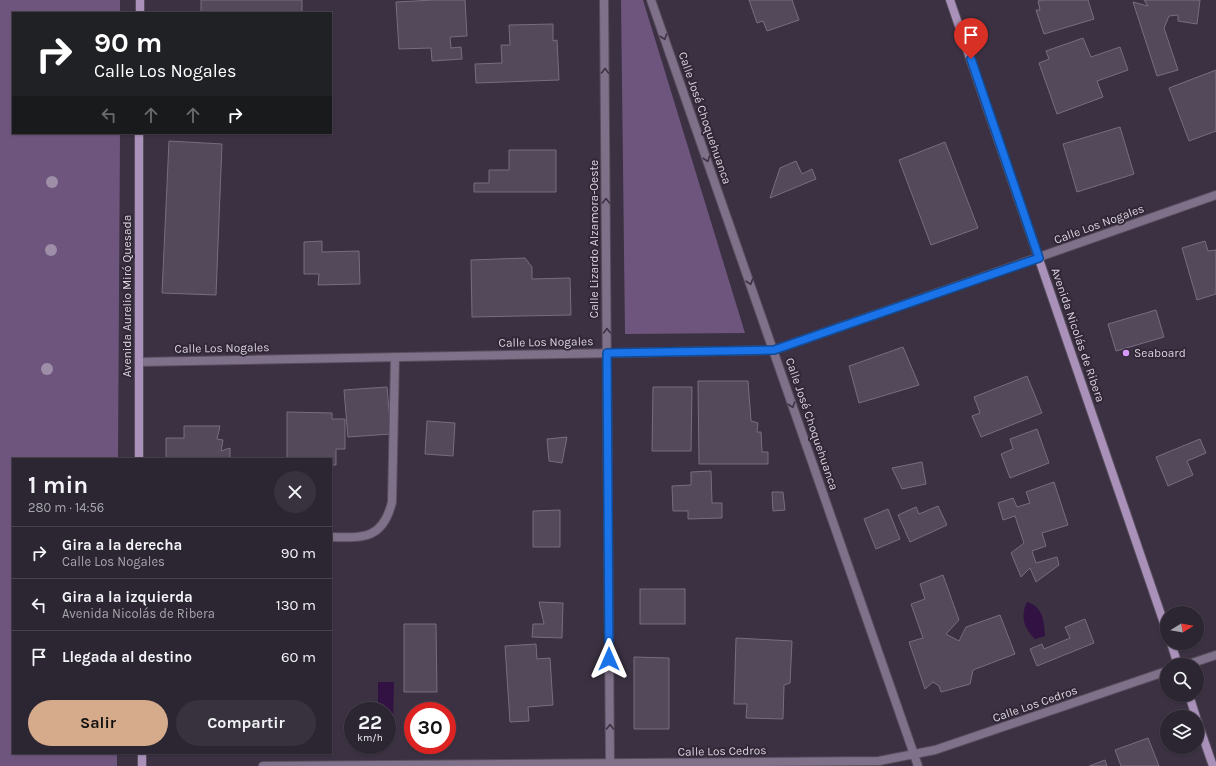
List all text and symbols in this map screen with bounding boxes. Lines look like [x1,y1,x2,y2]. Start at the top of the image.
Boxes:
pin [954,18,988,59]
icon: arrive [960,24,982,46]
text: 90 m [94,26,162,59]
icon: right [28,28,80,80]
one-way arrow [659,33,667,40]
street label: Calle José Choquehuanca [676,50,734,186]
text: Calle Los Nogales [94,60,237,82]
one-way arrow [601,68,609,74]
icon: left [98,104,120,126]
icon: ahead [140,104,162,126]
icon: ahead [182,104,204,126]
icon: right [224,104,246,126]
one-way arrow [702,156,710,163]
street label: Calle Lizardo Alzamora-Oeste [587,160,601,318]
one-way arrow [602,198,610,204]
street label: Calle Los Nogales [1052,201,1146,247]
street label: Avenida Aurelio Miró Quesada [120,215,134,377]
street label: Avenida Nicolás de Ribera [1048,266,1108,404]
one-way arrow [745,279,753,286]
one-way arrow [603,328,611,334]
street label: Calle Los Nogales [498,334,594,350]
street label: Calle Los Nogales [174,340,270,356]
place label: Seaboard [1134,346,1186,360]
marker: Seaboard [1121,348,1131,358]
street label: Calle José Choquehuanca [783,356,841,492]
one-way arrow [788,401,796,408]
text: 1 min [28,471,88,499]
button: close [274,471,316,513]
text: 280 m · 14:56 [28,500,104,515]
text: Gira a la derecha [62,536,182,554]
icon: right [28,542,50,564]
text: 90 m [281,544,316,562]
text: Calle Los Nogales [62,554,165,569]
text: Gira a la izquierda [62,588,193,606]
icon: left [28,594,50,616]
text: 130 m [276,596,316,614]
text: Avenida Nicolás de Ribera [62,606,215,621]
north arrow [1160,606,1204,650]
map controls [1160,606,1204,754]
position arrow [588,638,630,680]
icon: arrive [28,646,50,668]
text: Llegada al destino [62,648,192,666]
text: 60 m [281,648,316,666]
button: search [1160,658,1204,702]
street label: Calle Los Cedros [991,683,1079,725]
button: Salir [28,700,168,746]
button: Compartir [176,700,316,746]
speed limit sign: 30 [404,702,456,754]
button: layers [1160,710,1204,754]
text: 22 [358,711,382,734]
one-way arrow [606,724,614,730]
text: km/h [357,732,383,744]
street label: Calle Los Cedros [677,743,767,759]

